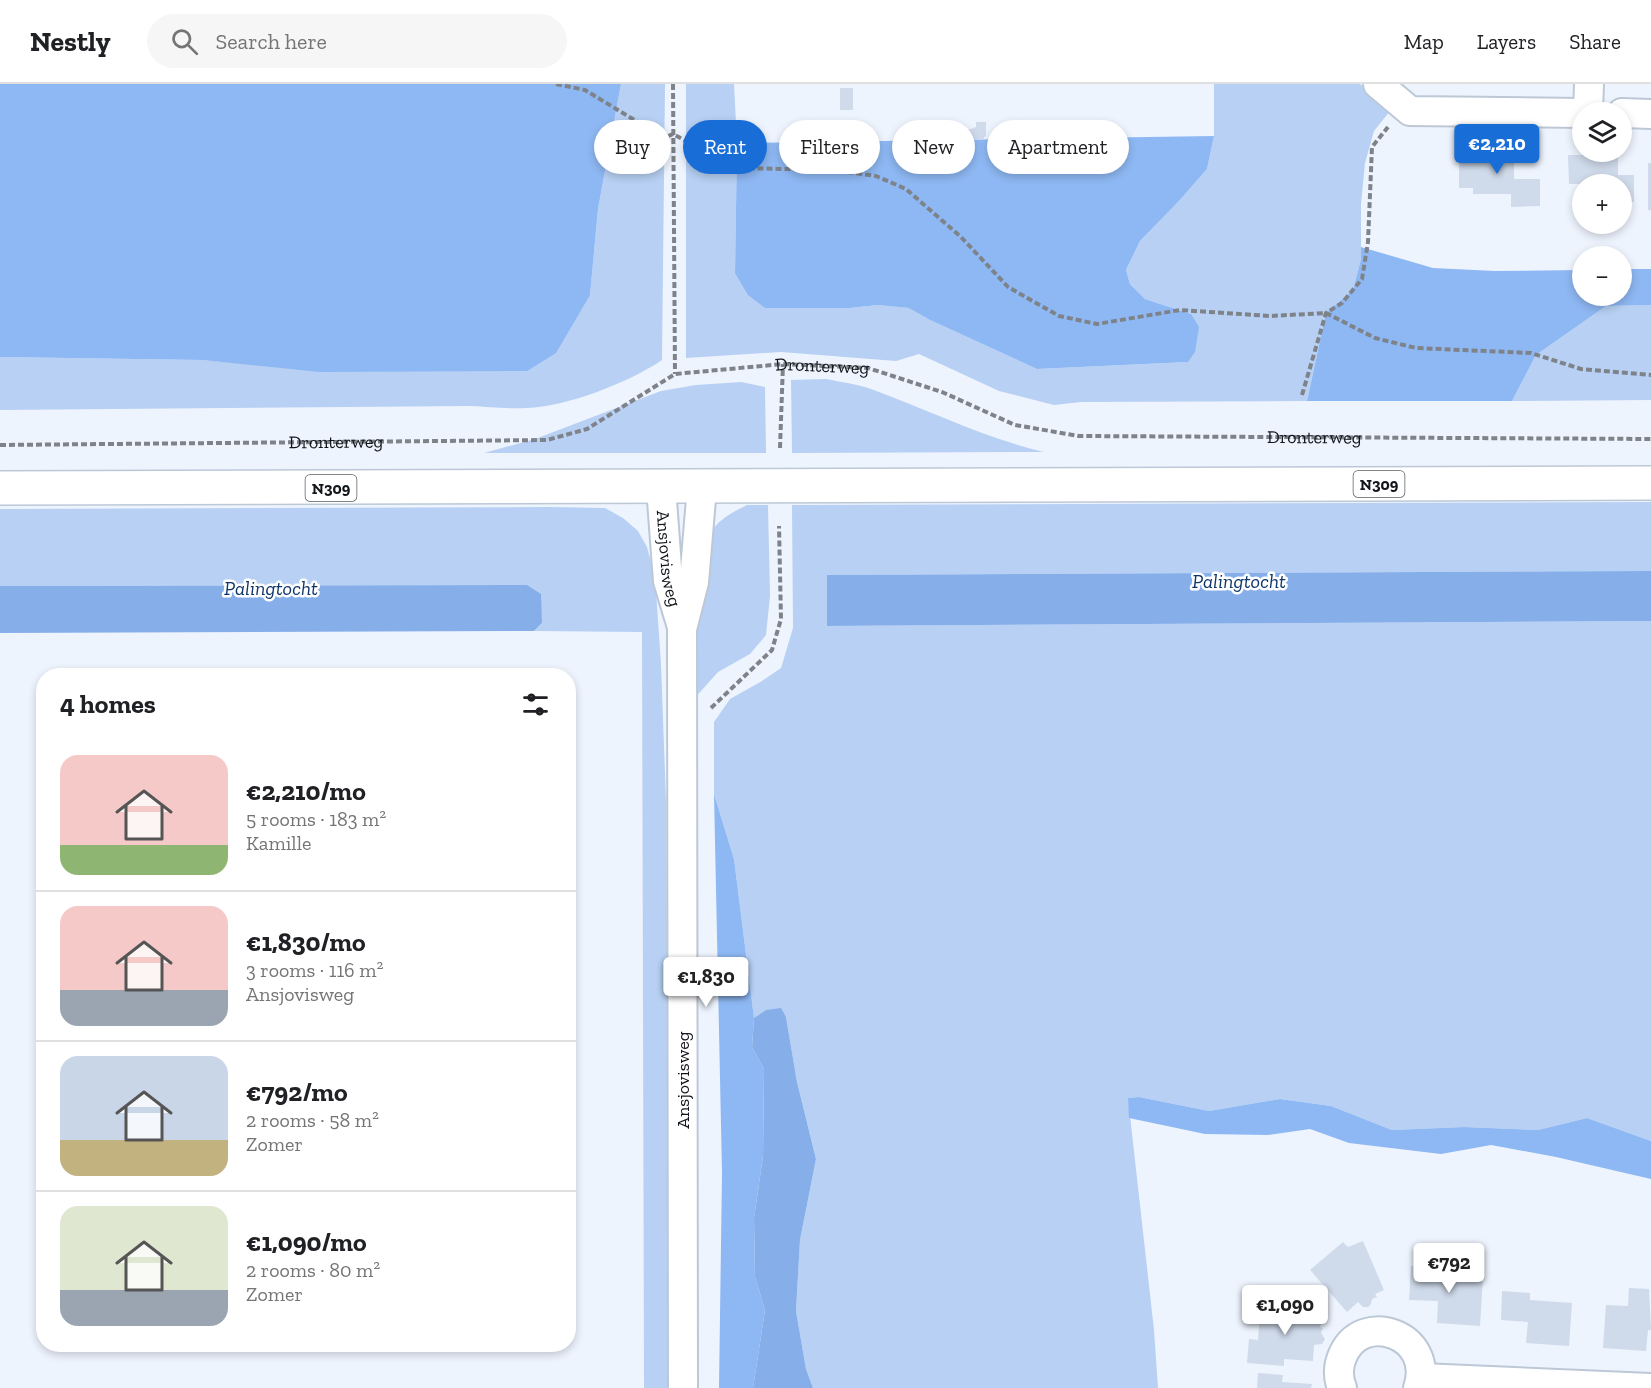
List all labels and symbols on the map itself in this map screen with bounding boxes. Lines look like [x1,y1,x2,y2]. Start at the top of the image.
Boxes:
pin: €2,210 [1448,124,1546,175]
street label: Dronterweg [774,353,870,379]
street label: Dronterweg [1267,426,1362,448]
street label: Dronterweg [289,430,383,453]
road number: N309 [1354,471,1404,497]
road number: N309 [306,475,356,501]
street label: Ansjovisweg [652,509,686,610]
water label: Palingtocht [1192,569,1286,593]
water label: Palingtocht [224,576,318,600]
pin: €1,830 [657,957,755,1008]
street label: Ansjovisweg [672,1031,694,1129]
pin: €792 [1413,1243,1485,1294]
pin: €1,090 [1236,1285,1334,1336]

